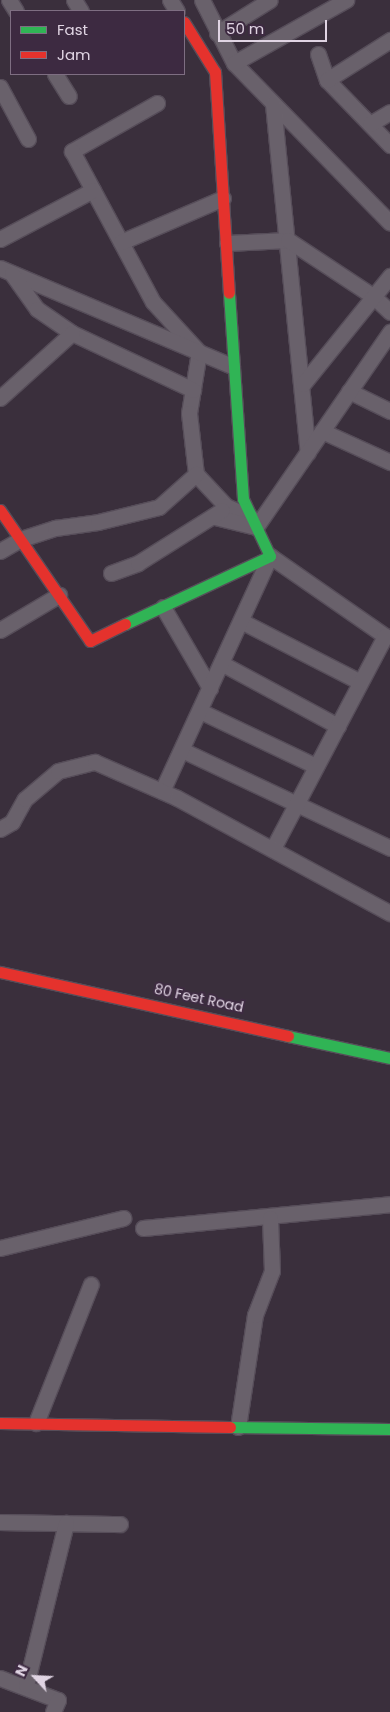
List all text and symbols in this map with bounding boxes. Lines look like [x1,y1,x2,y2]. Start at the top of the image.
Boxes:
legend [10,10,185,75]
scale bar [220,10,329,42]
text: 50 m [226,18,264,39]
text: Fast [57,19,88,40]
text: Jam [57,44,91,65]
street label: 80 Feet Road [153,980,245,1016]
north arrow [10,1652,60,1702]
text: N [10,1662,33,1680]

